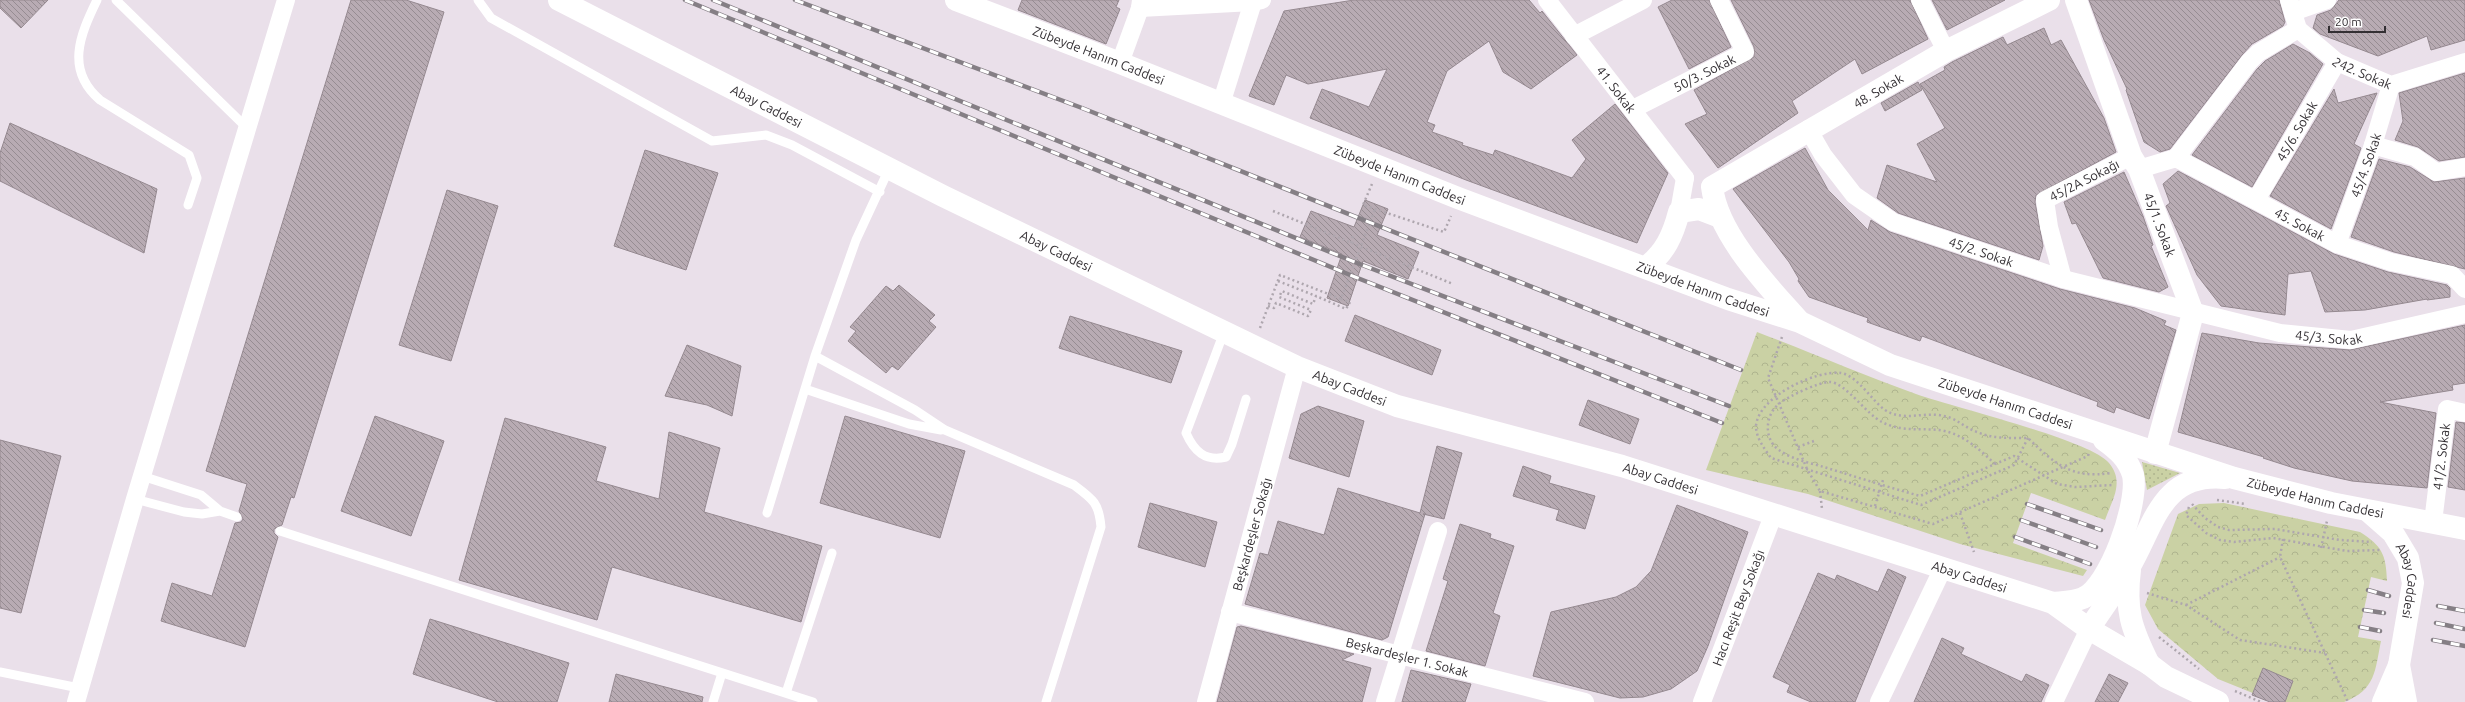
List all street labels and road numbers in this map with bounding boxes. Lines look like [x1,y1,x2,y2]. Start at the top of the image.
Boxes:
street label: Zübeyde Hanım Caddesi [1031,23,1167,87]
street label: 50/3. Sokak [1671,51,1738,94]
street label: 242. Sokak [2330,54,2394,92]
street label: 41. Sokak [1594,63,1639,116]
street label: 48. Sokak [1851,70,1906,110]
street label: Abay Caddesi [729,82,804,130]
street label: 45/6. Sokak [2273,98,2320,164]
street label: 45/4. Sokak [2348,131,2383,199]
street label: Zübeyde Hanım Caddesi [1332,142,1467,207]
street label: 45/2A Sokağı [2047,156,2121,204]
street label: 45/1. Sokak [2141,191,2178,259]
street label: 45. Sokak [2272,205,2328,244]
street label: Abay Caddesi [1018,228,1094,274]
street label: 45/2. Sokak [1947,234,2016,269]
street label: Zübeyde Hanım Caddesi [1635,258,1771,319]
street label: 45/3. Sokak [2295,328,2364,347]
street label: Abay Caddesi [1311,367,1389,408]
street label: Zübeyde Hanım Caddesi [1937,374,2074,431]
street label: 41/2. Sokak [2430,422,2452,491]
street label: Abay Caddesi [1621,460,1700,497]
street label: Zübeyde Hanım Caddesi [2245,475,2385,520]
street label: Beşkardeşler Sokağı [1230,476,1274,592]
street label: Abay Caddesi [2394,540,2420,620]
street label: Hacı Reşit Bey Sokağı [1709,548,1766,668]
street label: Abay Caddesi [1930,558,2009,595]
street label: Beşkardeşler 1. Sokak [1345,635,1471,679]

